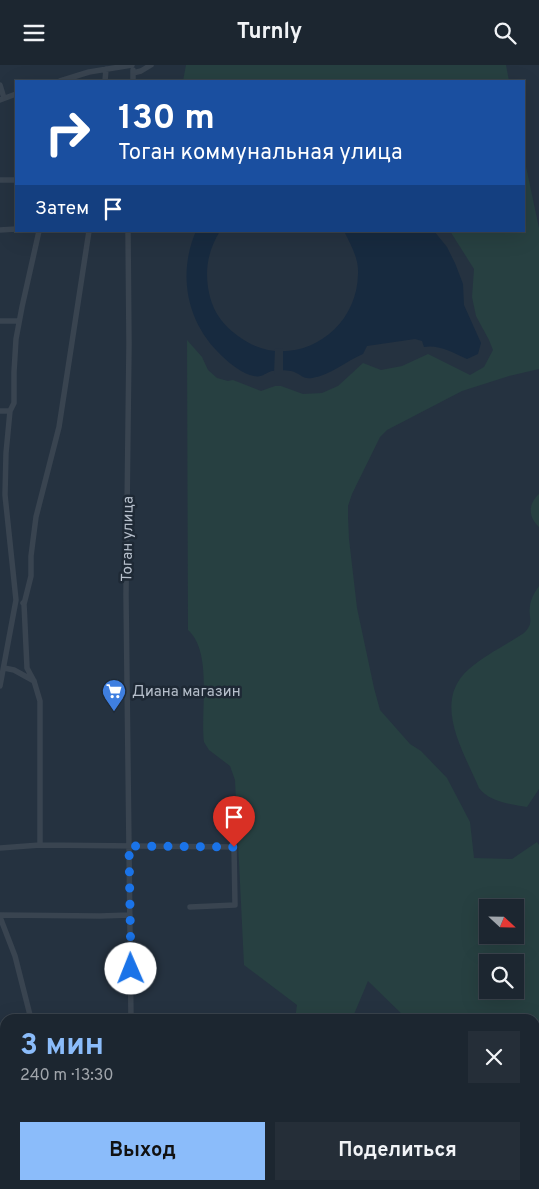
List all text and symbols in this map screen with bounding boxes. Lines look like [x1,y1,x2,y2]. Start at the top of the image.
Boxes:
icon: menu [20,19,48,47]
text: Turnly [237,19,302,46]
icon: search [491,19,519,47]
text: 130 m [118,97,215,141]
icon: right [35,100,100,165]
text: Тоган коммунальная улица [118,140,403,167]
icon: arrive [99,195,127,223]
text: Затем [35,197,89,221]
street label: Тоган улица [118,496,139,582]
supermarket icon: Диана магазин [101,678,127,712]
place label: Диана магазин [132,683,241,702]
pin [213,796,255,847]
icon: arrive [220,803,248,831]
north arrow [479,899,524,944]
map controls [479,899,524,999]
position arrow [104,942,156,994]
button: search [479,954,524,999]
text: 3 мин [20,1028,104,1065]
button: close [468,1031,520,1083]
text: 240 m · 13:30 [20,1066,114,1086]
button: Выход [20,1122,265,1180]
button: Поделиться [275,1122,520,1180]

